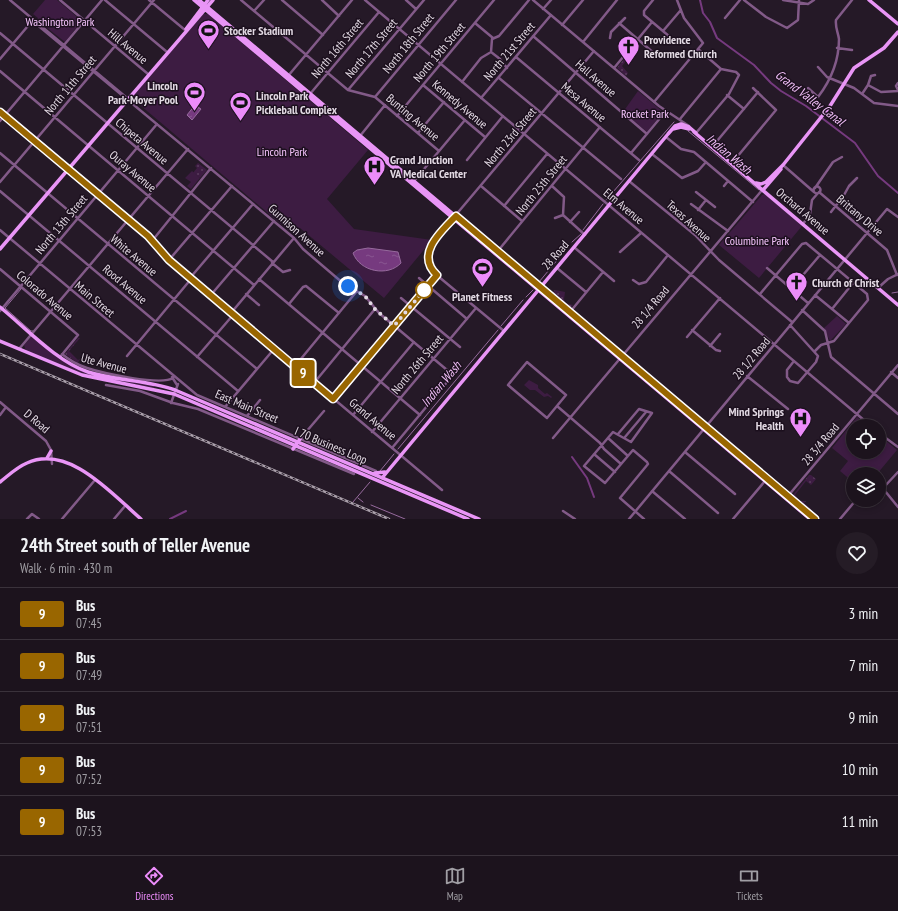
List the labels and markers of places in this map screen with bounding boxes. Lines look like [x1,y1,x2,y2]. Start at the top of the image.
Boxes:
sports icon: Stocker Stadium [195,17,221,50]
place label: Stocker Stadium [224,23,293,38]
place label: Providence Reformed Church [644,32,717,61]
church icon: Providence Reformed Church [616,33,642,66]
place label: Lincoln Park-Moyer Pool [108,78,178,107]
sports icon: Lincoln Park-Moyer Pool [181,79,207,112]
place label: Lincoln Park Pickleball Complex [256,88,338,117]
sports icon: Lincoln Park Pickleball Complex [228,89,254,122]
place label: Grand Junction VA Medical Center [389,152,467,181]
hospital icon: Grand Junction VA Medical Center [362,153,388,186]
sports icon: Planet Fitness [469,256,495,289]
church icon: Church of Christ [783,269,809,302]
place label: Church of Christ [812,275,880,290]
unlabelled marker [415,281,433,299]
place label: Planet Fitness [452,289,512,304]
place label: Mind Springs Health [728,404,784,433]
hospital icon: Mind Springs Health [787,405,813,438]

